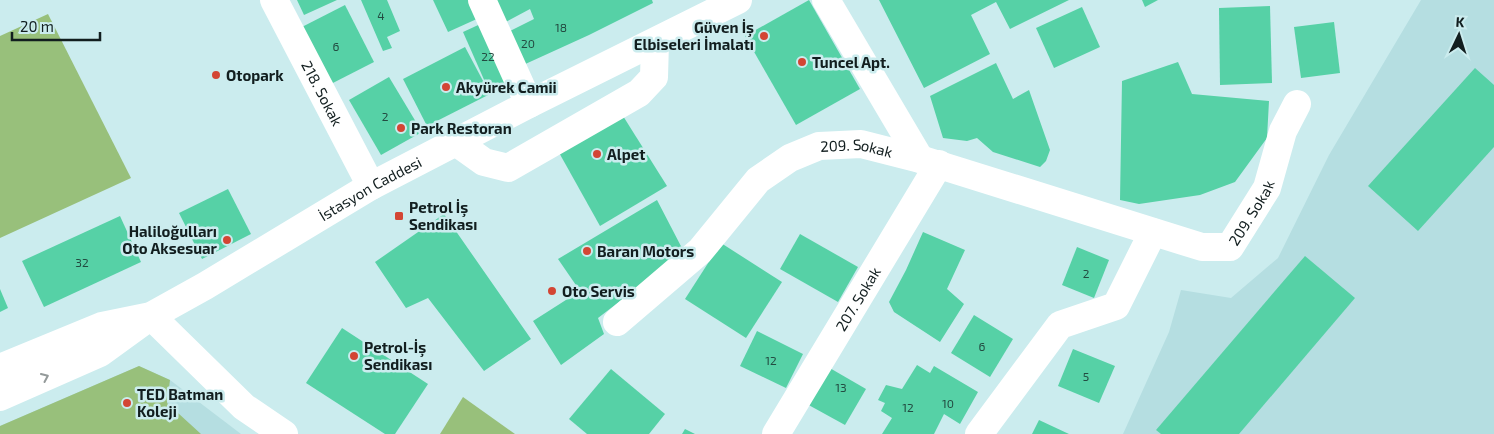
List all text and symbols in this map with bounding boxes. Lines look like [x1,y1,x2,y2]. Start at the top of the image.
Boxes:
house number: 4 [377,8,385,22]
scale bar [12,10,100,42]
north arrow [1434,10,1484,60]
text: K [1455,13,1465,30]
text: 20 m [20,17,54,35]
place label: Güven İş Elbiseleri İmalatı [634,18,754,53]
house number: 18 [555,20,567,34]
marker: Güven İş Elbiseleri İmalatı [758,30,770,42]
house number: 20 [521,36,535,50]
house number: 6 [333,39,340,53]
house number: 22 [481,49,495,63]
place label: Tuncel Apt. [812,53,890,71]
marker: Tuncel Apt. [796,56,808,68]
street label: 218. Sokak [298,58,347,129]
place label: Otopark [226,66,284,84]
marker: Otopark [210,69,222,81]
place label: Akyürek Camii [456,78,557,97]
marker: Akyürek Camii [440,81,452,93]
house number: 2 [382,109,389,123]
place label: Park Restoran [411,119,512,137]
marker: Park Restoran [395,122,407,134]
street label: 209. Sokak [820,135,895,161]
place label: Alpet [607,145,645,163]
marker: Alpet [591,148,603,160]
street label: İstasyon Caddesi [315,152,425,224]
street label: 209. Sokak [1224,178,1278,249]
place label: Petrol İş Sendikası [409,198,477,233]
marker: Petrol İş Sendikası [393,210,405,222]
place label: Haliloğulları Oto Aksesuar [122,222,218,257]
marker: Haliloğulları Oto Aksesuar [221,234,233,246]
place label: Baran Motors [597,242,694,260]
marker: Baran Motors [581,245,593,257]
house number: 32 [75,255,89,269]
street label: 207. Sokak [831,263,884,334]
house number: 2 [1083,266,1090,280]
place label: Oto Servis [562,282,635,300]
marker: Oto Servis [546,285,558,297]
place label: Petrol-İş Sendikası [364,338,432,373]
house number: 6 [979,339,986,353]
marker: Petrol-İş Sendikası [348,350,360,362]
house number: 12 [765,353,777,367]
house number: 5 [1083,369,1089,383]
one-way arrow [40,373,49,384]
house number: 13 [835,380,847,394]
place label: TED Batman Koleji [137,385,223,420]
house number: 10 [942,396,954,410]
marker: TED Batman Koleji [121,397,133,409]
house number: 12 [902,400,914,414]

